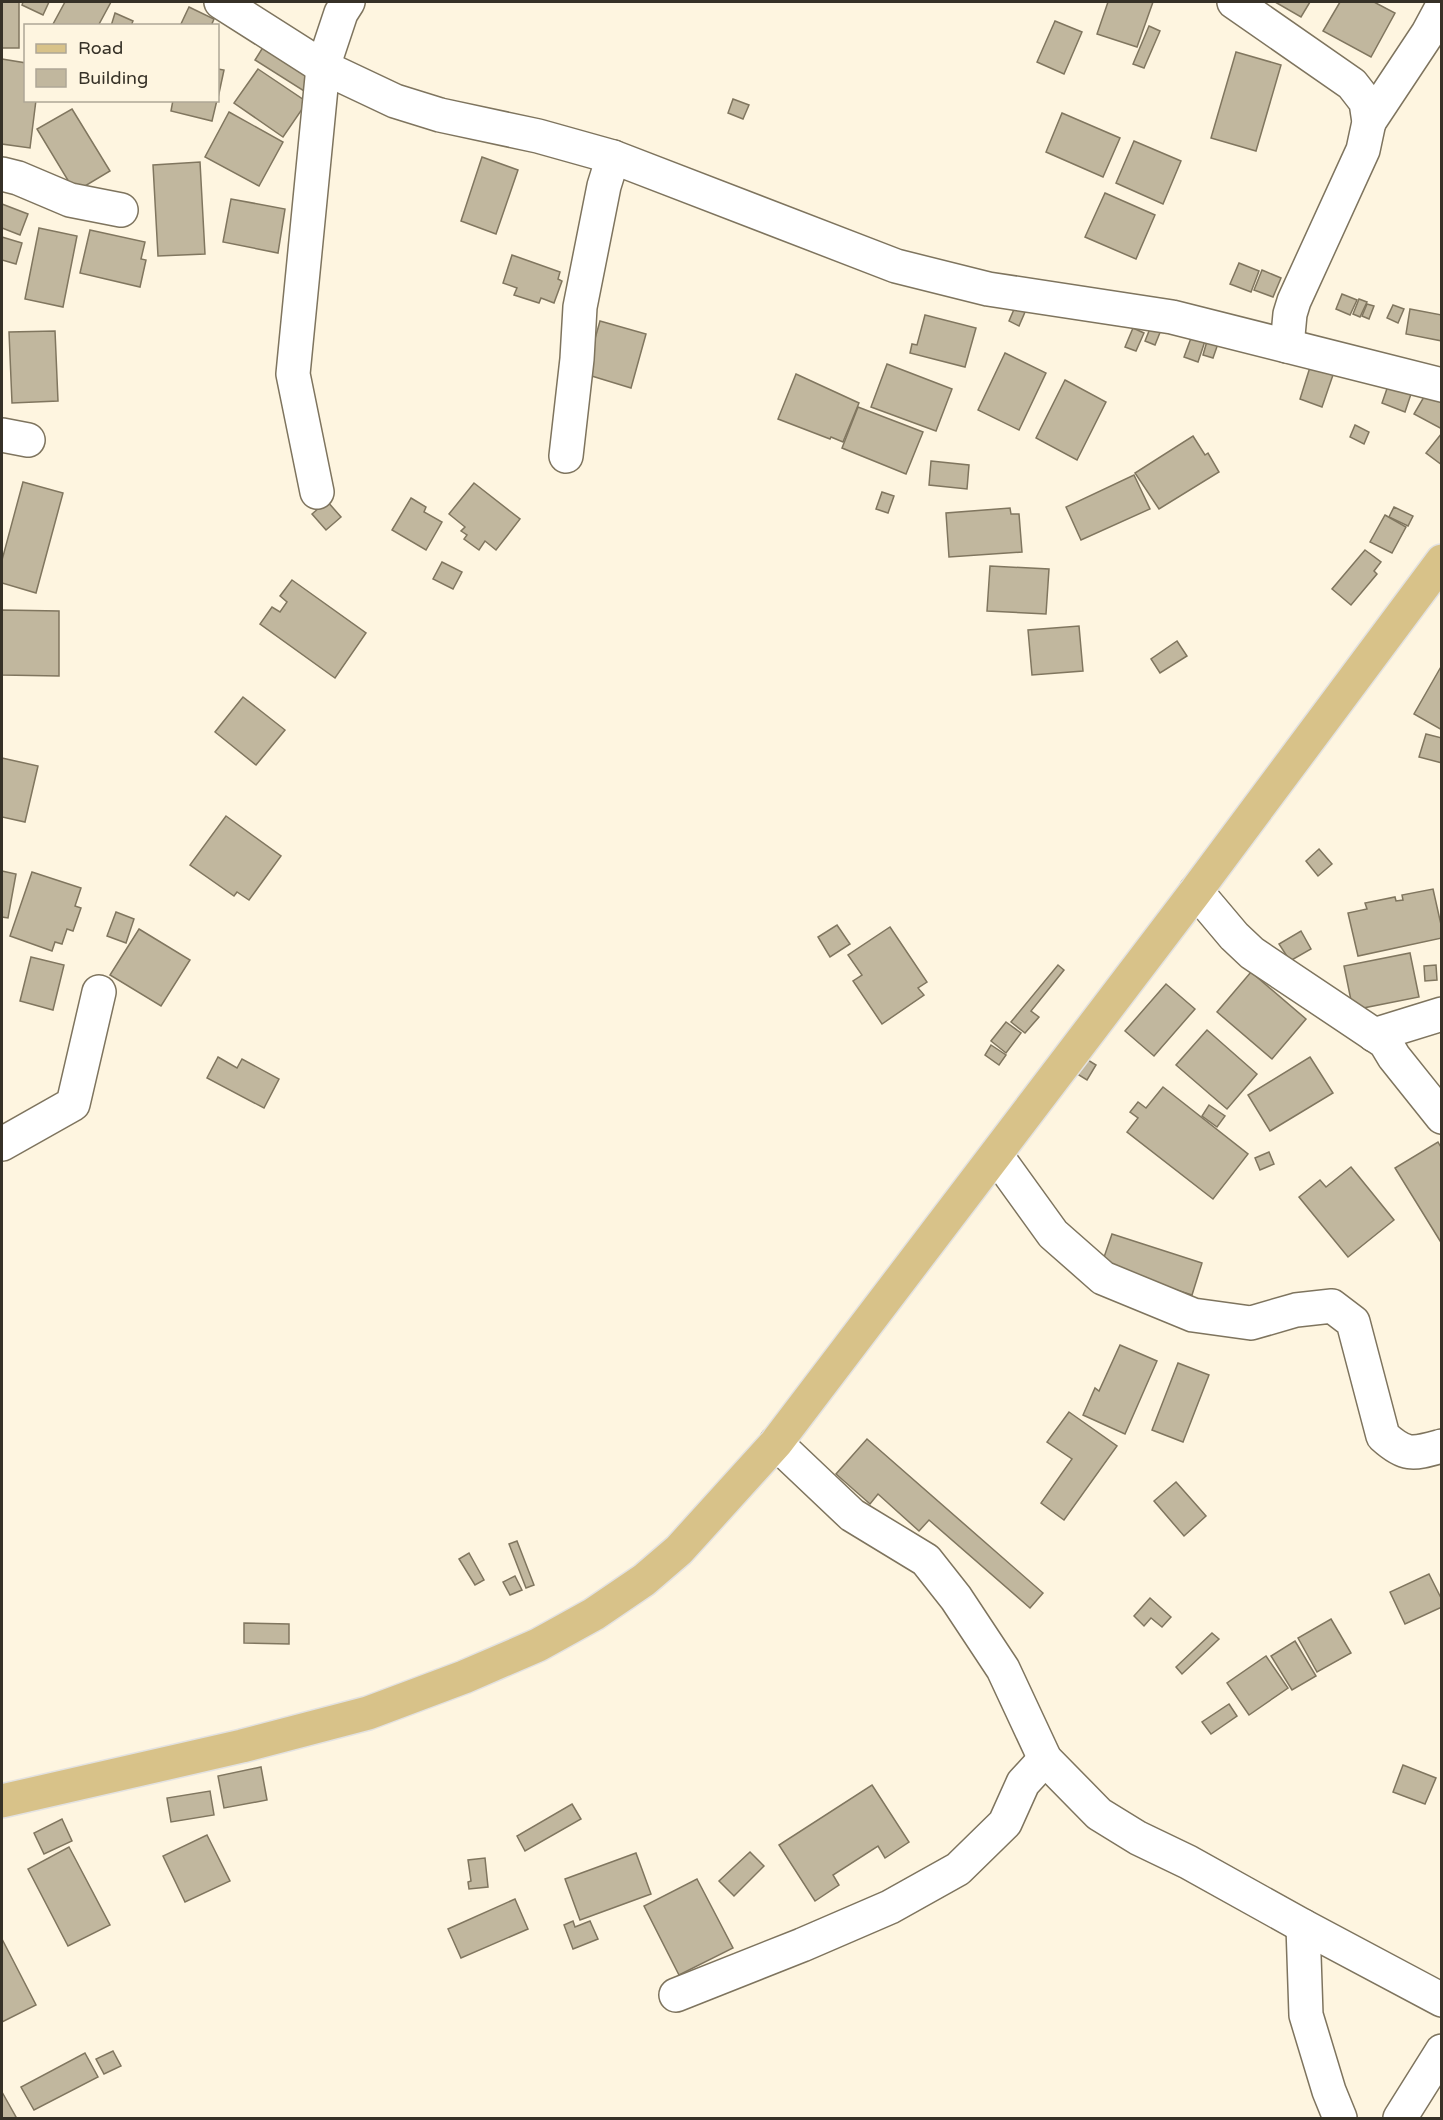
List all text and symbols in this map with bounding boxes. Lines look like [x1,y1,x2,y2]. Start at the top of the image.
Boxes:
legend [24,24,219,102]
text: Road [78,37,123,59]
text: Building [78,67,148,89]

